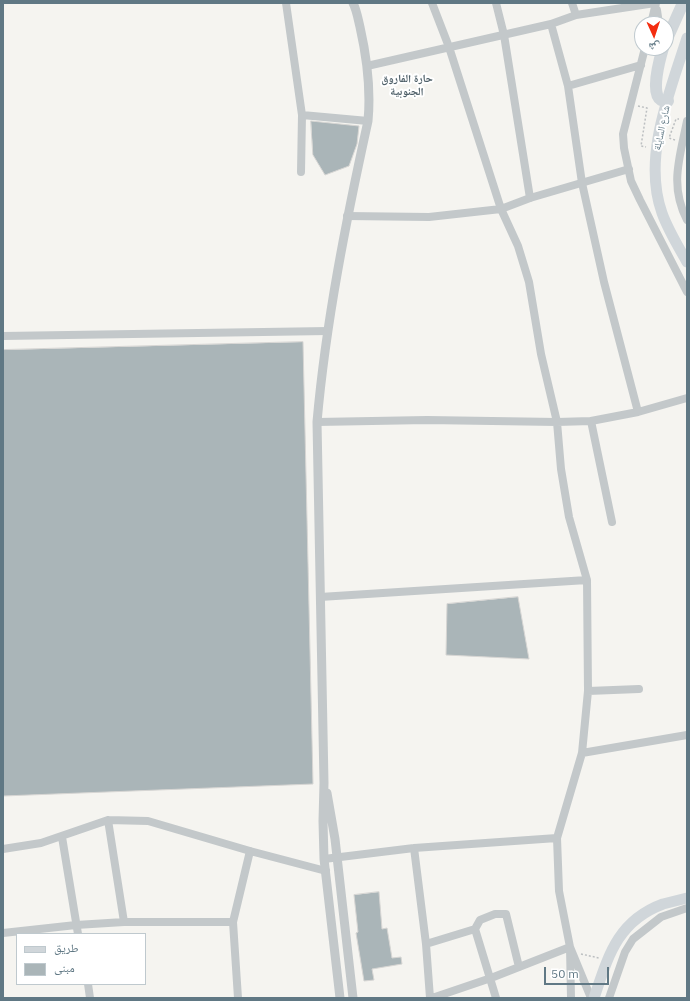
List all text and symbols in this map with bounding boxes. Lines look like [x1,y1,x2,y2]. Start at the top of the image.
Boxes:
north arrow [634,16,674,56]
text: ش [648,40,661,54]
district label: حارة الفاروق الجنوبية [381,72,433,98]
street label: شارع السايلة [651,105,673,151]
legend [16,933,146,985]
text: طريق [54,940,79,955]
scale bar [546,959,611,985]
text: مبنى [54,960,75,975]
text: 50 m [551,966,579,981]

